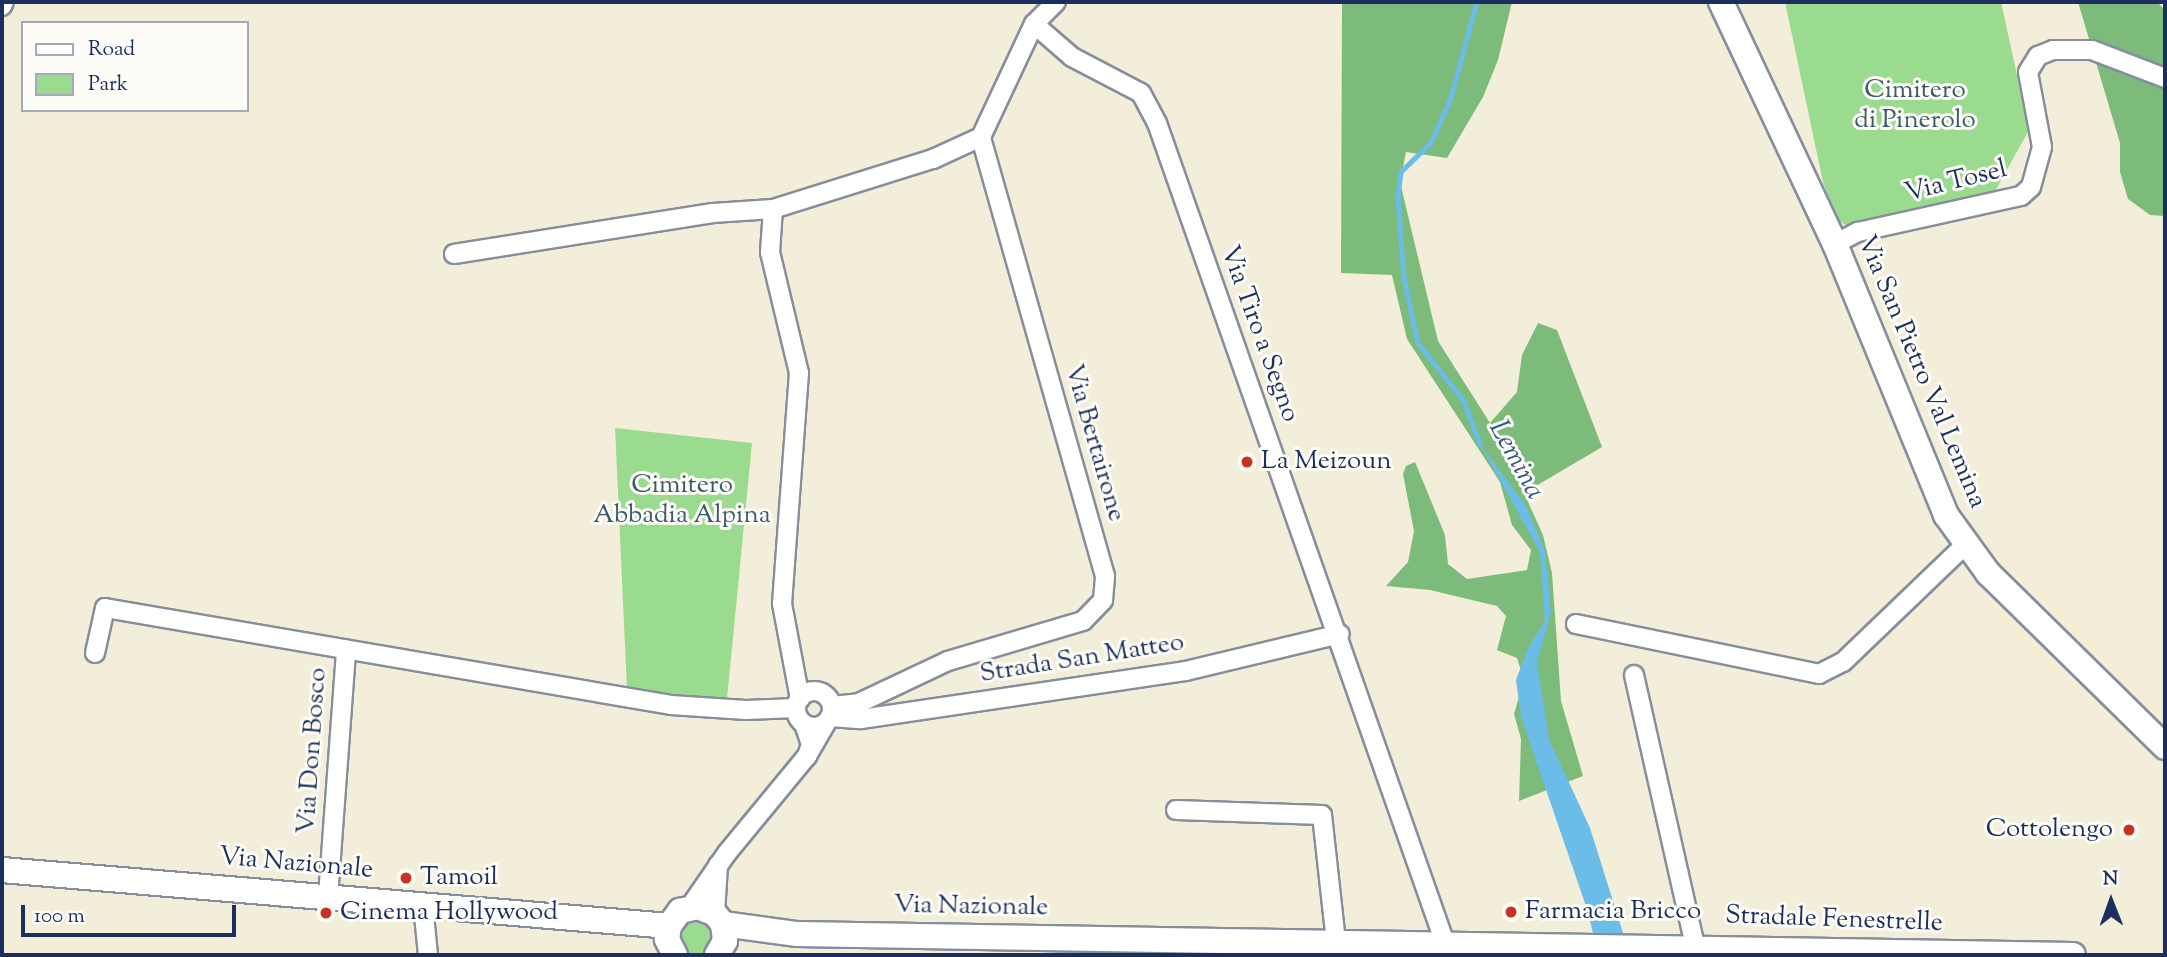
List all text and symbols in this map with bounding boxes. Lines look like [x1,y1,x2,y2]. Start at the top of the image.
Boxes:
legend [21,21,248,112]
text: Road [88,35,135,65]
text: Park [88,70,128,100]
park label: Cimitero di Pinerolo [1854,75,1976,136]
street label: Via Tosel [1902,154,2010,210]
street label: Via San Pietro Val Lemina [1849,231,1993,513]
street label: Via Tiro a Segno [1213,242,1305,426]
street label: Via Bertairone [1057,361,1131,525]
water label: Lemina [1481,415,1551,505]
place label: La Meizoun [1261,446,1392,478]
marker: La Meizoun [1239,454,1255,470]
park label: Cimitero Abbadia Alpina [593,470,771,532]
street label: Strada San Matteo [978,627,1186,691]
street label: Via Don Bosco [292,667,334,835]
place label: Cottolengo [1986,814,2113,846]
marker: Cottolengo [2119,820,2139,840]
street label: Via Nazionale [218,842,374,886]
place label: Tamoil [420,862,498,894]
north arrow [2076,866,2146,936]
text: N [2103,866,2118,893]
marker: Tamoil [398,870,414,886]
scale bar [24,890,240,934]
street label: Via Nazionale [893,890,1049,924]
place label: Farmacia Bricco [1525,896,1701,928]
place label: Cinema Hollywood [340,897,558,929]
street label: Stradale Fenestrelle [1725,901,1943,939]
text: 100 m [34,902,85,932]
marker: Farmacia Bricco [1503,904,1519,920]
marker: Cinema Hollywood [318,905,334,921]

